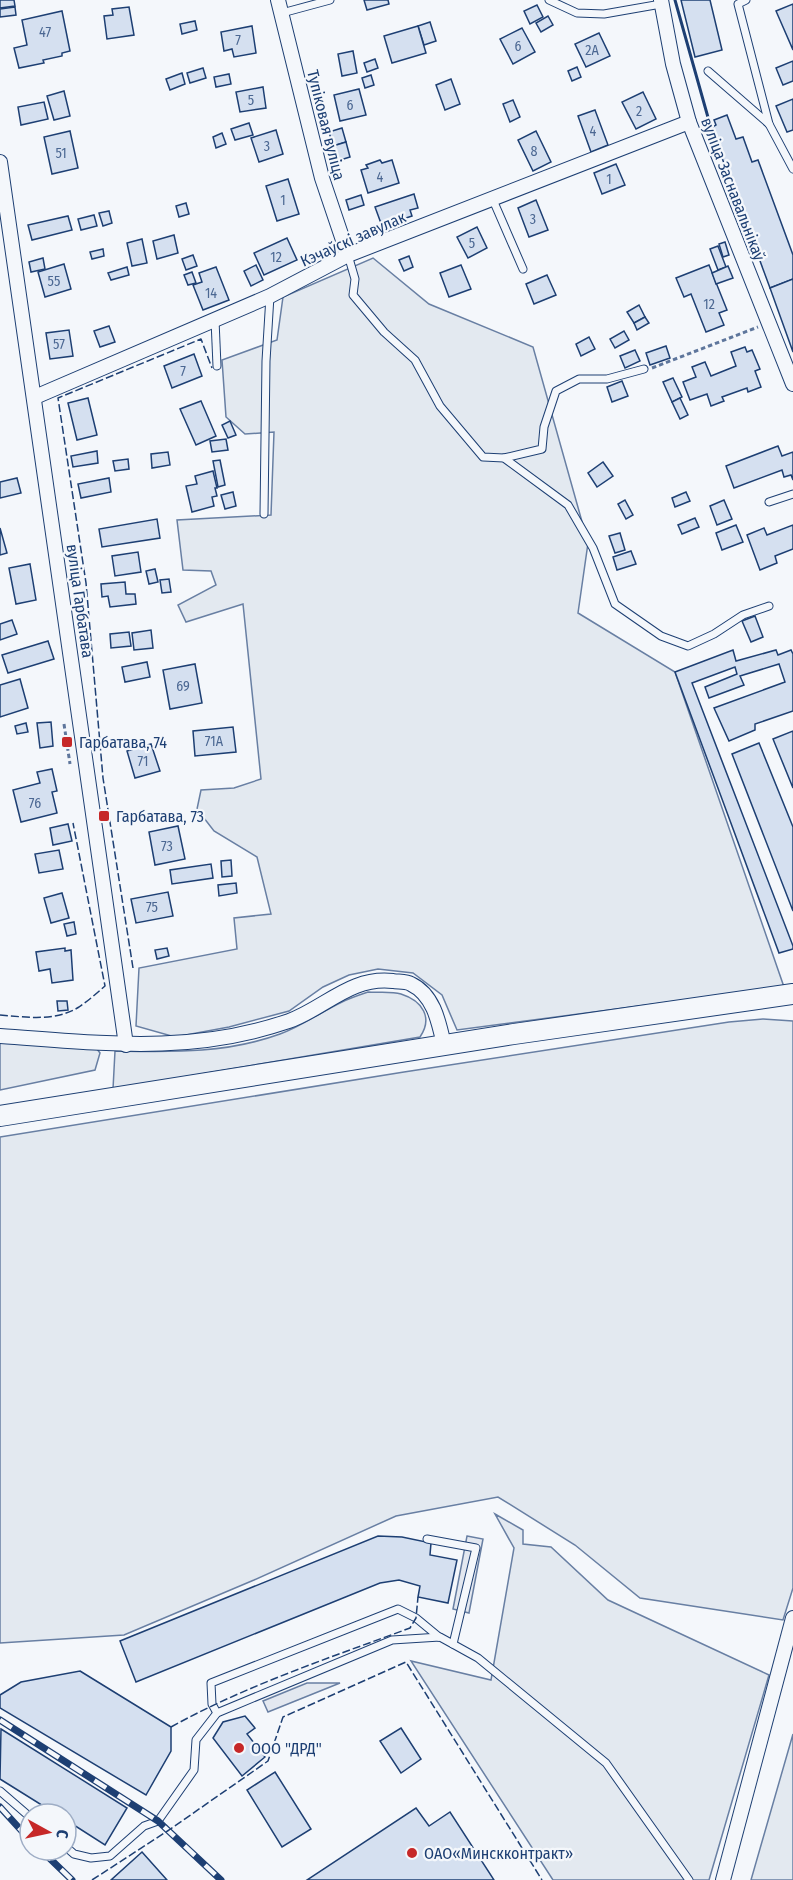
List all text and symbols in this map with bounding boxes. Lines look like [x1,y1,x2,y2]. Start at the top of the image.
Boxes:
house number: 47 [39,24,51,41]
house number: 7 [235,32,241,49]
house number: 6 [515,38,522,55]
house number: 2А [585,42,599,59]
street label: Тупіковая вуліца [303,68,349,182]
house number: 5 [248,92,254,109]
house number: 6 [347,97,354,114]
house number: 2 [636,103,642,120]
street label: вуліца Заснавальнікаў [697,115,769,264]
house number: 4 [590,123,597,140]
house number: 3 [264,138,270,155]
house number: 8 [531,143,538,160]
house number: 51 [55,145,67,162]
house number: 4 [377,169,384,186]
house number: 1 [606,171,612,188]
house number: 1 [280,192,286,209]
street label: Кэчаўскі завулак [297,207,409,271]
house number: 3 [530,211,536,228]
house number: 5 [469,235,475,252]
house number: 12 [270,249,282,266]
house number: 55 [48,273,60,290]
house number: 14 [205,285,217,302]
house number: 12 [703,296,715,313]
house number: 57 [53,336,65,353]
house number: 7 [180,363,186,380]
street label: вуліца Гарбатава [63,543,97,659]
house number: 69 [176,678,190,695]
place label: Гарбатава, 74 [79,733,167,752]
house number: 71А [205,733,224,750]
marker: Гарбатава, 74 [60,735,74,749]
house number: 71 [138,753,148,770]
house number: 76 [29,795,41,812]
place label: Гарбатава, 73 [116,807,204,826]
marker: Гарбатава, 73 [97,809,111,823]
house number: 73 [161,838,173,855]
house number: 75 [146,899,158,916]
place label: ООО "ДРД" [251,1739,322,1758]
marker: ООО "ДРД" [232,1741,246,1755]
north arrow [18,1802,78,1862]
text: С [52,1829,72,1840]
place label: ОАО«Минскконтракт» [424,1844,573,1863]
marker: ОАО«Минскконтракт» [405,1846,419,1860]

